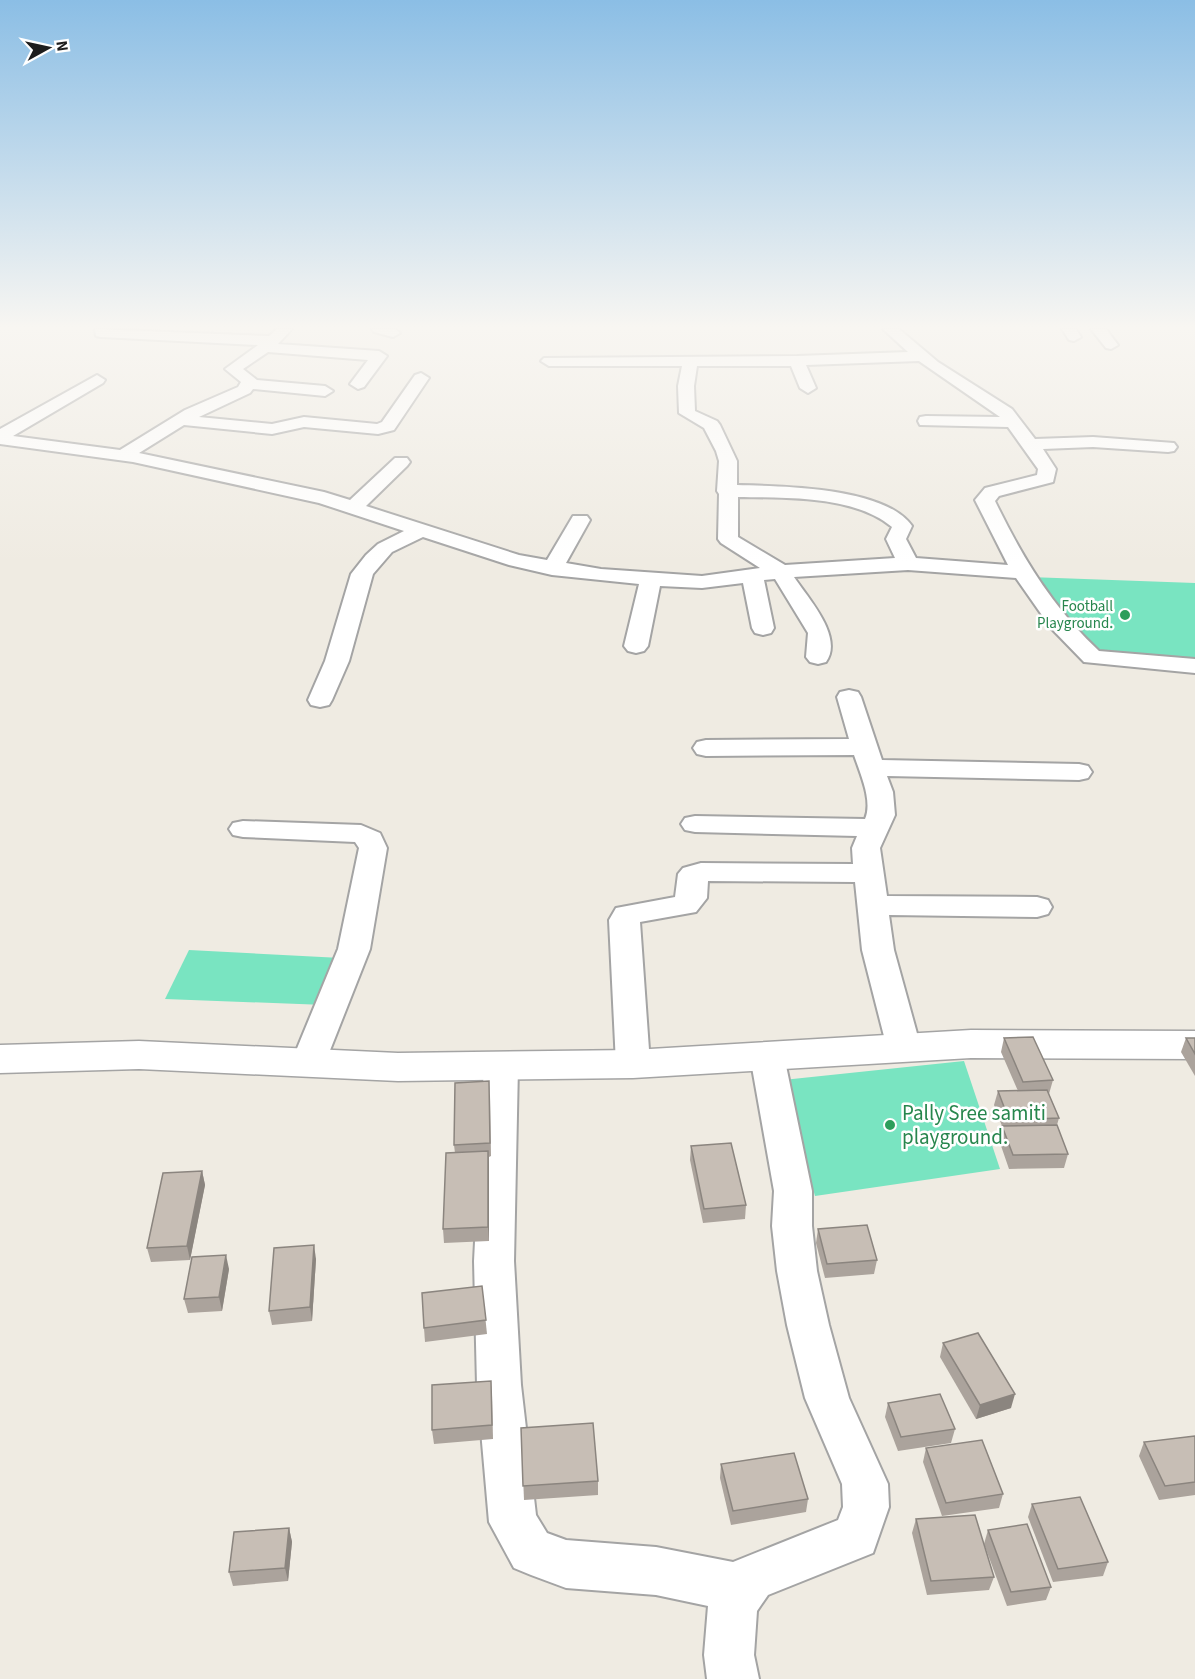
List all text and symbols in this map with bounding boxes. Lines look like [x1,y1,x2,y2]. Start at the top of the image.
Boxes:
north arrow [18,18,78,78]
text: N [50,39,73,53]
place label: Football Playground. [1037,596,1113,634]
marker: Football Playground. [1118,608,1132,622]
place label: Pally Sree samiti playground. [902,1098,1046,1152]
marker: Pally Sree samiti playground. [883,1118,897,1132]

